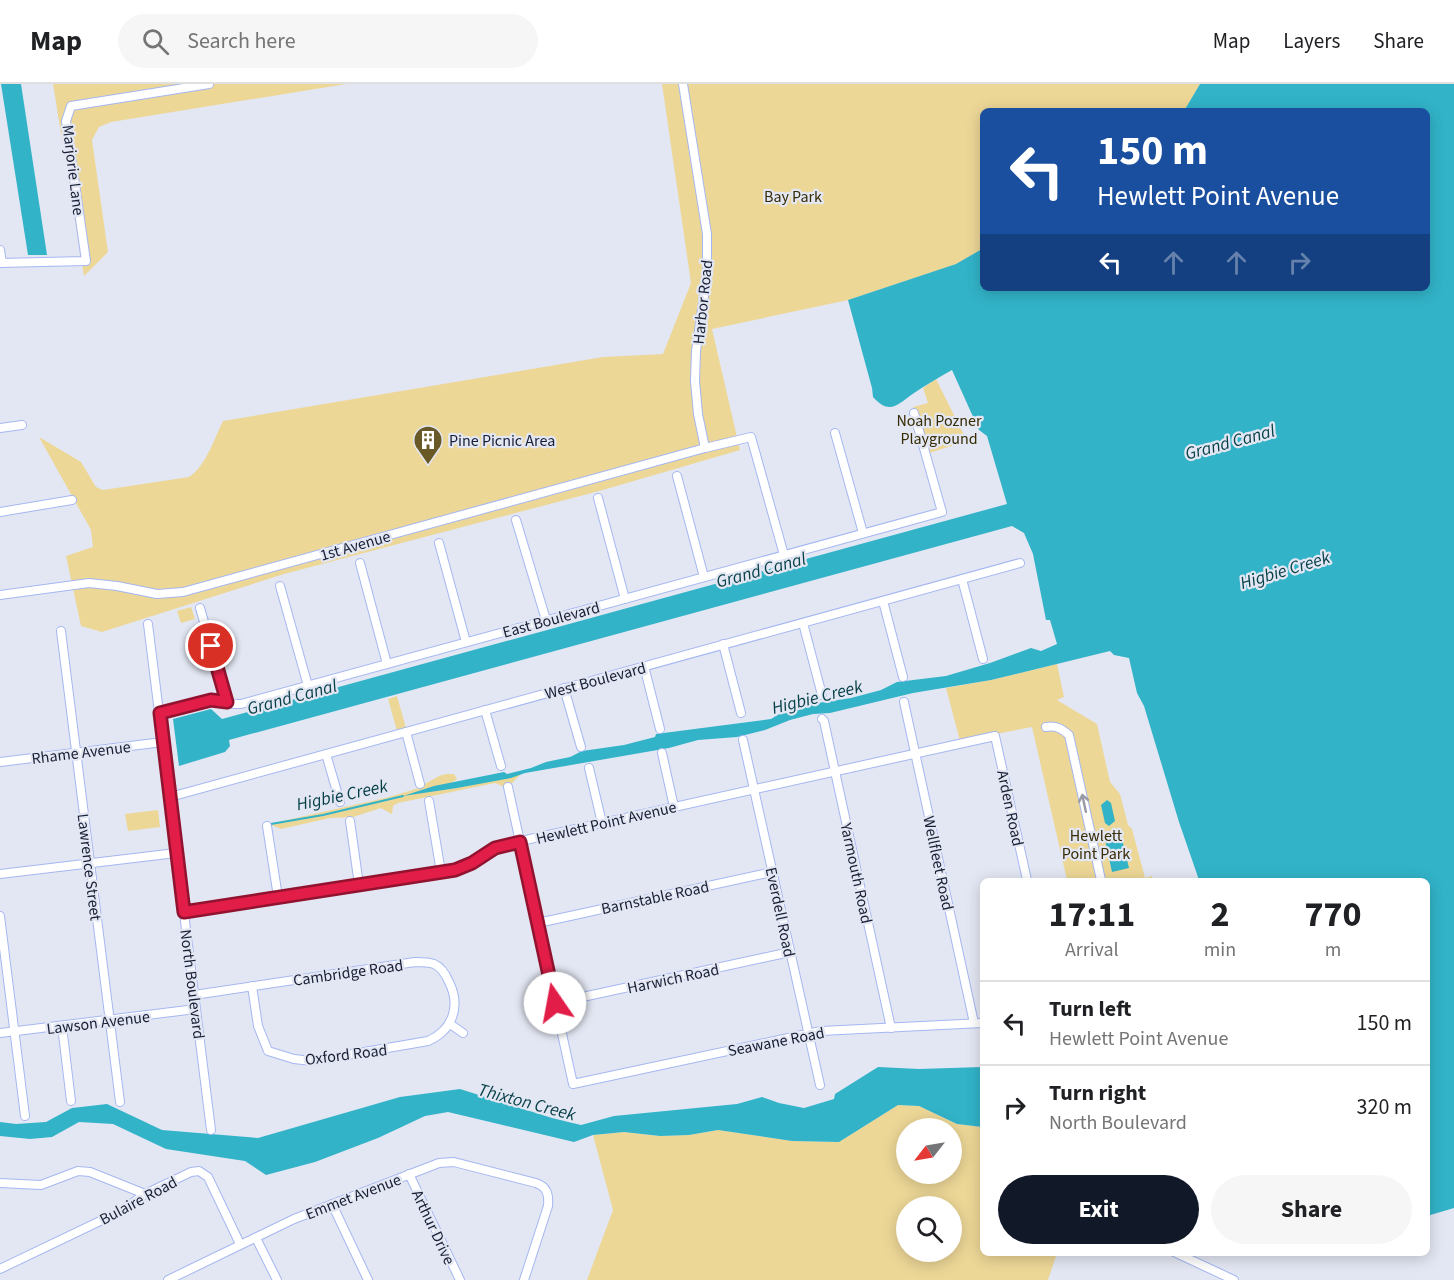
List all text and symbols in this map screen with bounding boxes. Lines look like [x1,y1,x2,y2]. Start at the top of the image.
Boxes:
search box [118,14,538,68]
text: Map [30,21,82,61]
icon: search [139,25,172,58]
text: Search here [187,25,296,57]
text: Map [1213,26,1250,56]
text: Layers [1283,26,1340,56]
text: Share [1373,26,1424,56]
text: 150 m [1097,121,1208,181]
street label: Marjorie Lane [57,124,89,217]
icon: left [998,132,1076,210]
text: Hewlett Point Avenue [1097,177,1339,216]
park label: Bay Park [764,186,822,208]
icon: left [1094,246,1127,279]
icon: ahead [1157,246,1190,279]
icon: ahead [1220,246,1253,279]
icon: right [1283,246,1316,279]
street label: Harbor Road [688,259,718,345]
park label: Noah Pozner Playground [896,410,982,450]
water label: Grand Canal [1182,418,1278,466]
building icon: Pine Picnic Area [412,424,444,466]
place label: Pine Picnic Area [449,430,555,452]
street label: 1st Avenue [318,525,393,566]
water label: Higbie Creek [1237,545,1334,596]
water label: Grand Canal [713,546,809,594]
street label: East Boulevard [500,596,602,644]
pin [185,620,236,671]
icon: arrive [194,629,227,662]
street label: West Boulevard [542,657,648,705]
water label: Grand Canal [244,673,340,721]
water label: Higbie Creek [769,674,866,721]
street label: Rhame Avenue [30,736,132,770]
street label: Arden Road [991,768,1029,848]
water label: Higbie Creek [294,774,391,817]
one-way arrow [1077,794,1089,813]
street label: Hewlett Point Avenue [534,796,679,850]
street label: Lawrence Street [72,812,107,922]
street label: Wellfleet Road [917,814,959,912]
street label: Yarmouth Road [834,820,877,926]
park label: Hewlett Point Park [1062,825,1130,865]
street label: Everdell Road [760,865,800,959]
street label: Barnstable Road [599,876,711,920]
text: 17:11 [1048,889,1135,940]
text: 2 [1210,889,1229,940]
text: 770 [1305,889,1362,940]
street label: North Boulevard [174,928,210,1040]
text: Arrival [1065,936,1119,964]
text: min [1204,936,1236,964]
text: m [1325,936,1341,964]
street label: Cambridge Road [292,954,405,992]
street label: Harwich Road [625,959,721,999]
position arrow [523,971,587,1035]
text: Turn left [1049,993,1131,1025]
street label: Lawson Avenue [45,1006,151,1040]
icon: left [998,1007,1031,1040]
text: 150 m [1357,1007,1412,1039]
street label: Seawane Road [726,1022,826,1062]
text: Hewlett Point Avenue [1049,1025,1228,1053]
street label: Oxford Road [304,1039,388,1071]
water label: Thixton Creek [475,1077,579,1128]
text: Turn right [1049,1077,1146,1109]
icon: right [998,1091,1031,1124]
text: 320 m [1357,1091,1412,1123]
text: North Boulevard [1049,1109,1187,1137]
north arrow [896,1118,962,1184]
map controls [896,1118,962,1262]
street label: Emmet Avenue [302,1169,404,1225]
street label: Bulaire Road [96,1171,181,1231]
button: Exit [998,1175,1199,1244]
button: Share [1211,1175,1412,1244]
street label: Arthur Drive [406,1186,460,1269]
button: search [896,1196,962,1262]

